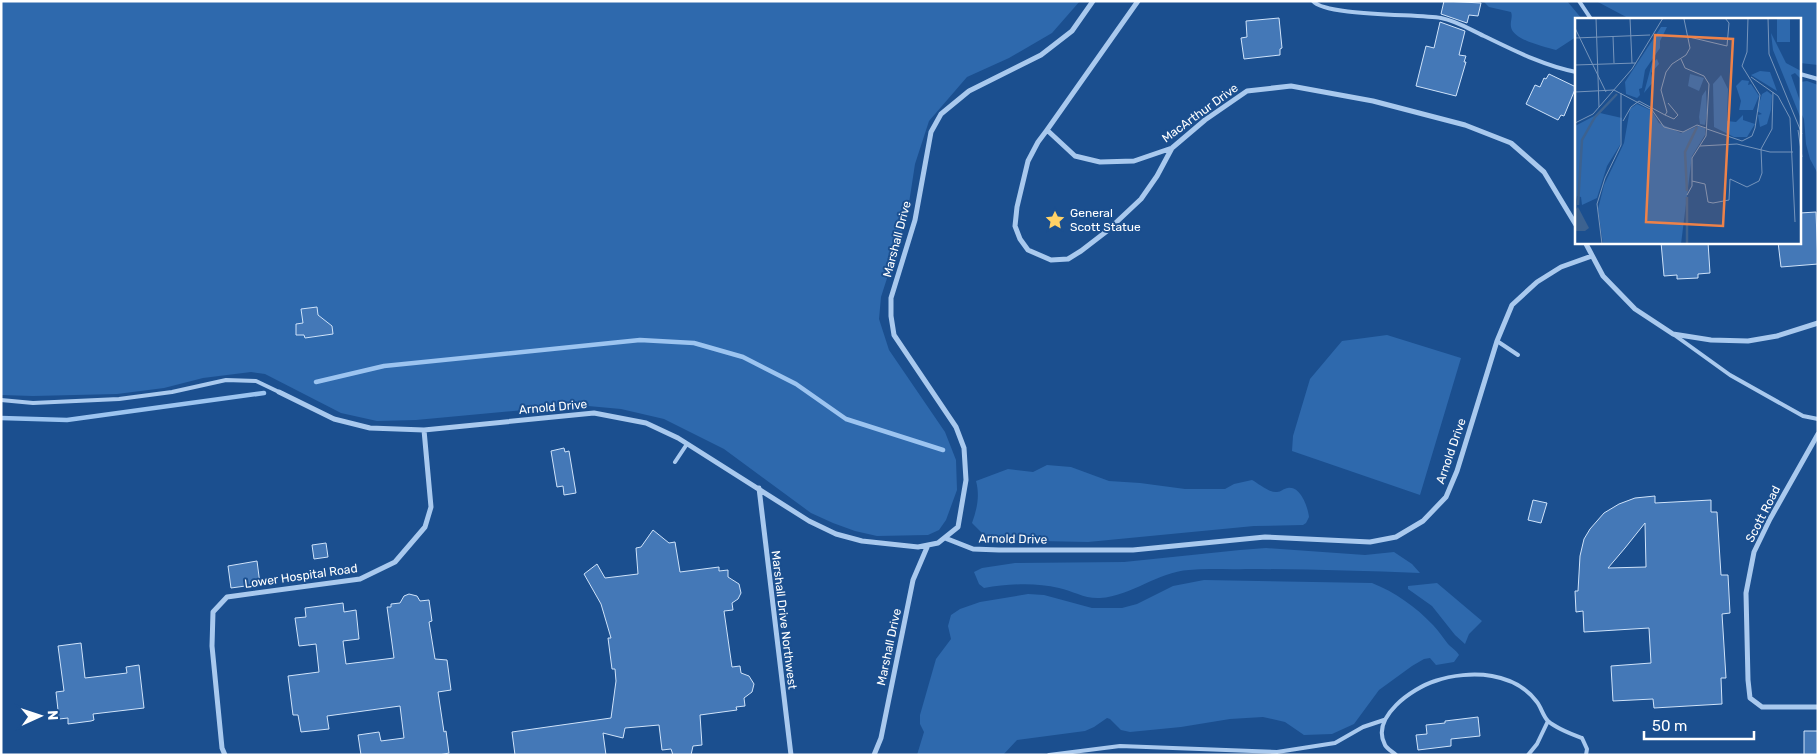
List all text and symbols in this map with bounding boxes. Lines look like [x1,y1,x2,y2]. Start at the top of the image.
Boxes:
inset map [1575,18,1802,244]
street label: MacArthur Drive [1159,81,1241,145]
street label: Marshall Drive [880,199,914,279]
place label: General Scott Statue [1070,206,1141,234]
place icon: General Scott Statue [1044,209,1066,231]
street label: Arnold Drive [518,397,588,417]
street label: Arnold Drive [1433,416,1469,486]
street label: Scott Road [1743,483,1783,545]
street label: Arnold Drive [979,531,1048,547]
street label: Marshall Drive Northwest [769,550,800,691]
street label: Lower Hospital Road [244,561,358,591]
street label: Marshall Drive [874,607,904,687]
north arrow [15,691,65,741]
scale bar [1644,708,1754,740]
text: N [44,710,61,721]
text: 50 m [1652,717,1687,735]

